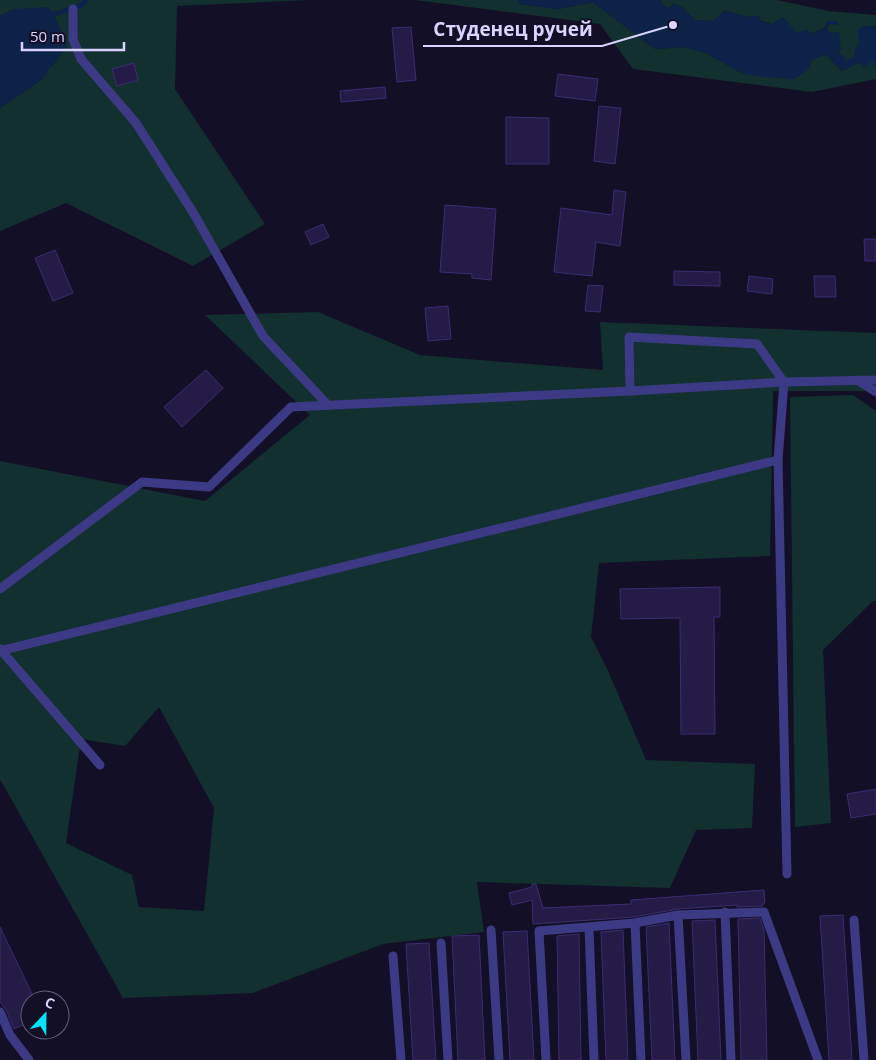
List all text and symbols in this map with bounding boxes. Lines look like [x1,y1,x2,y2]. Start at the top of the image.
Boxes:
callout: Студенец ручей [423,12,602,46]
text: Студенец ручей [433,16,593,42]
scale bar [22,20,125,52]
text: 50 m [30,26,65,46]
north arrow [20,990,70,1040]
text: С [42,992,58,1013]

